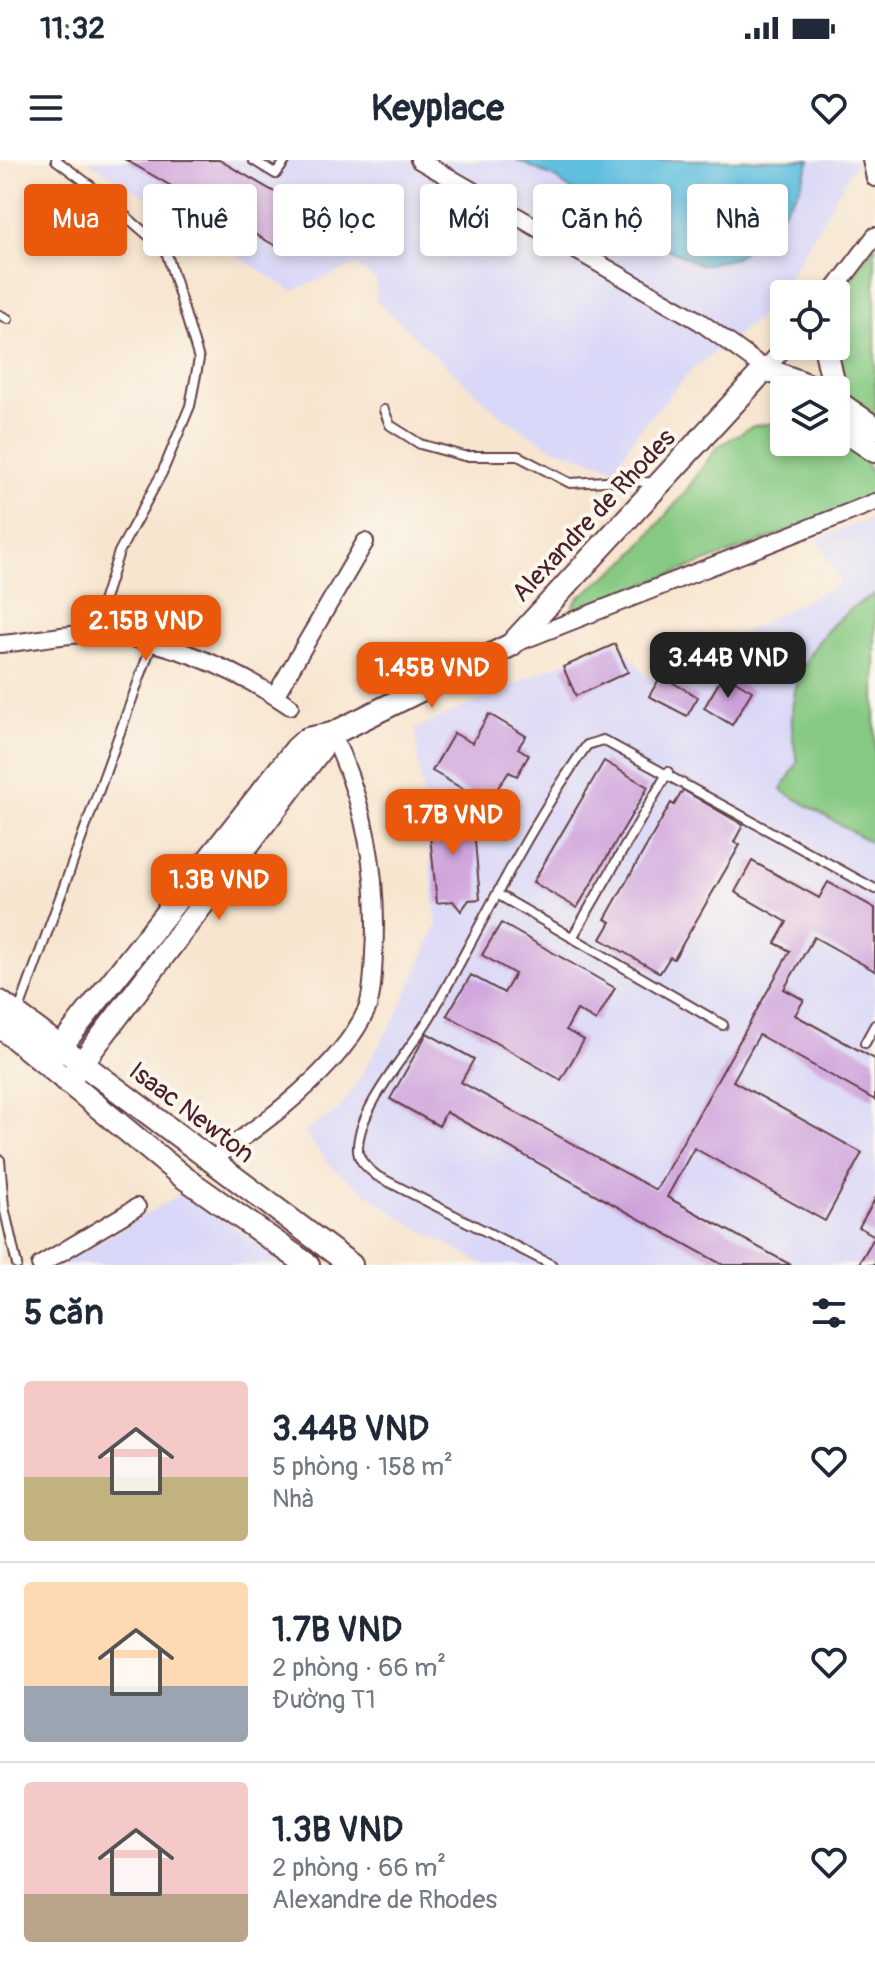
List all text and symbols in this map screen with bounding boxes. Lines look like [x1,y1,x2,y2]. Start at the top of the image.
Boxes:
text: 11:32 [40,10,105,47]
icon: menu [24,86,68,130]
text: Keyplace [371,86,504,131]
icon: heart [807,86,851,130]
chip: Mua [24,184,127,256]
chip: Thuê [143,184,257,256]
chip: Bộ lọc [273,184,404,256]
chip: Mới [420,184,517,256]
chip: Căn hộ [533,184,671,256]
chip: Nhà [687,184,788,256]
map controls [770,280,850,456]
button: locate [770,280,850,360]
button: layers [770,376,850,456]
street label: Alexandre de Rhodes [505,422,682,609]
pin: 2.15B VND [54,595,238,663]
text: 2.15B VND [89,605,203,637]
pin: 3.44B VND [636,632,820,700]
pin: 1.45B VND [340,642,524,710]
text: 3.44B VND [668,642,788,674]
text: 1.45B VND [375,652,489,684]
pin: 1.7B VND [370,789,536,857]
text: 1.7B VND [403,799,503,831]
pin: 1.3B VND [136,854,302,922]
text: 1.3B VND [169,864,269,896]
street label: Isaac Newton [122,1055,260,1170]
icon: filters [807,1291,851,1335]
text: 5 căn [24,1292,104,1335]
text: 3.44B VND [272,1408,429,1451]
icon: home [88,1413,184,1509]
icon: heart [807,1439,851,1483]
text: 5 phòng · 158 m² [272,1451,453,1483]
text: Nhà [272,1483,314,1515]
text: 1.7B VND [272,1609,402,1652]
icon: home [88,1614,184,1710]
icon: heart [807,1640,851,1684]
text: 2 phòng · 66 m² [272,1652,446,1684]
text: Đường T1 [272,1684,376,1716]
text: 1.3B VND [272,1809,403,1852]
icon: home [88,1814,184,1910]
icon: heart [807,1840,851,1884]
text: 2 phòng · 66 m² [272,1852,446,1884]
text: Alexandre de Rhodes [272,1884,497,1916]

